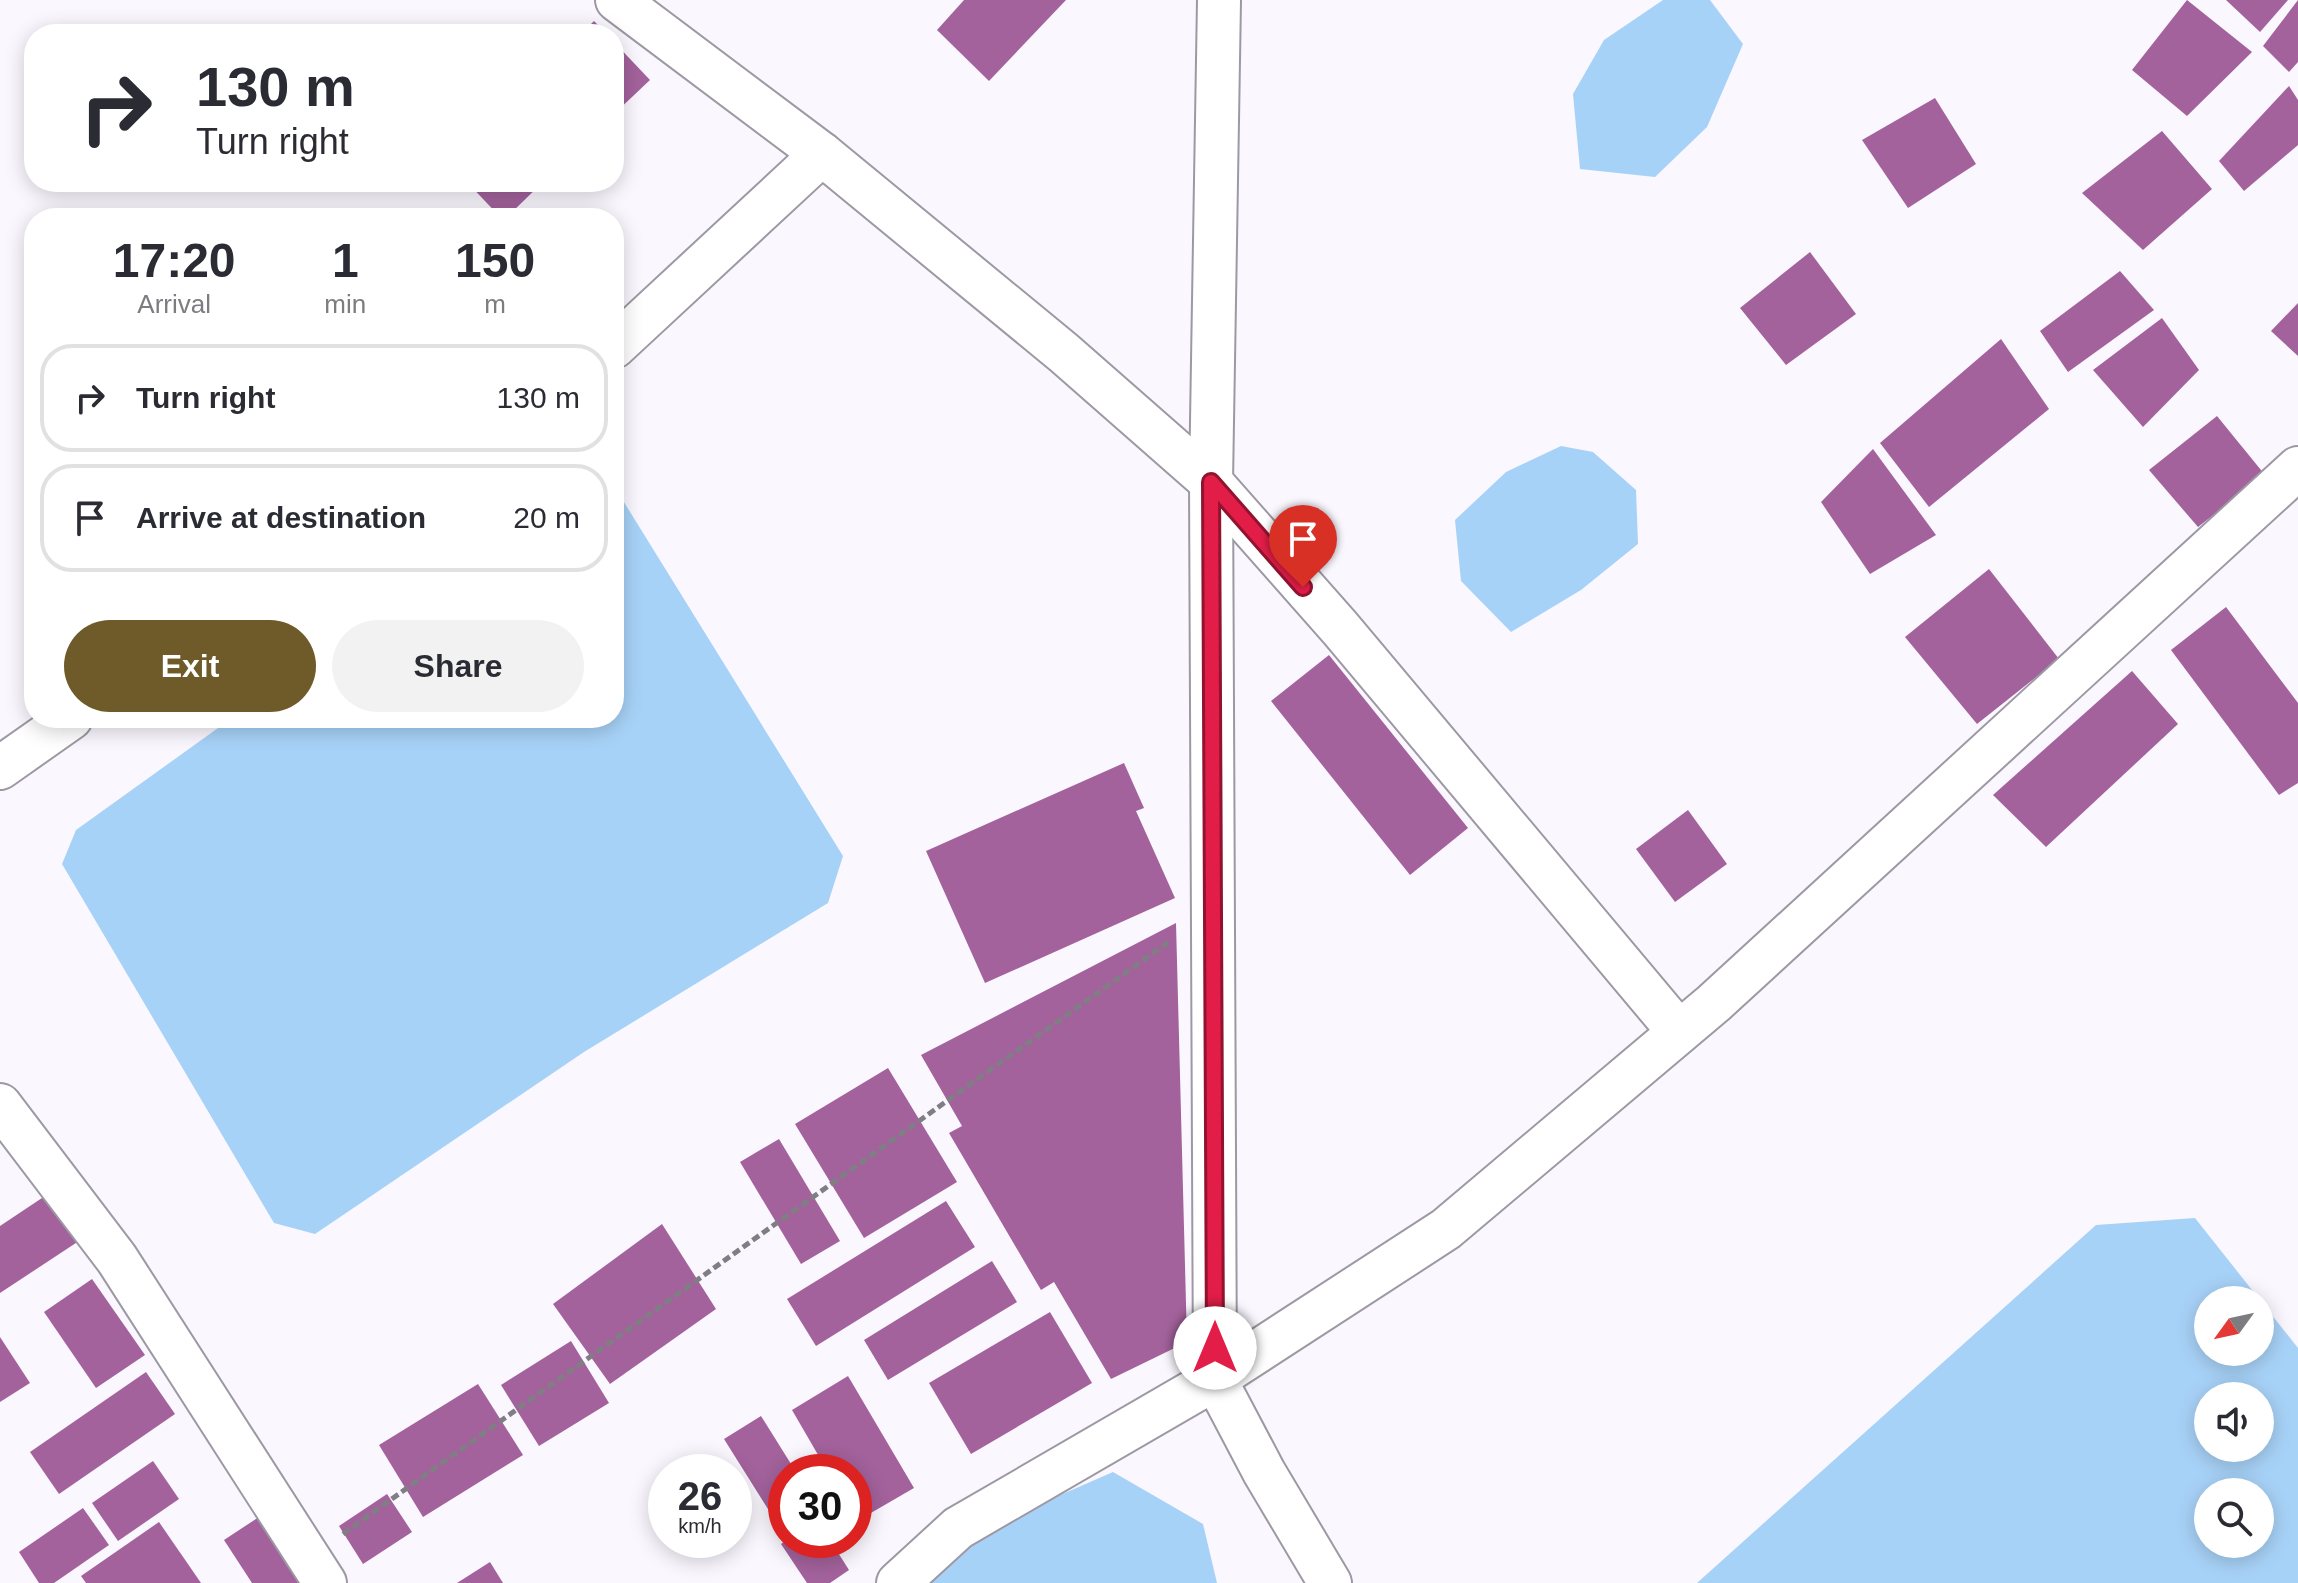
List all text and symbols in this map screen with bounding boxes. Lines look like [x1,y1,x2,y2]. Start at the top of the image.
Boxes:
text: 130 m [196,55,355,118]
icon: right [64,56,168,160]
text: Turn right [196,121,349,162]
text: 17:20 [113,234,236,287]
text: 1 [332,234,359,287]
text: 150 [455,234,535,287]
text: Arrival [137,289,211,319]
text: min [324,289,366,319]
text: m [484,289,506,319]
icon: right [68,376,112,420]
text: Turn right [136,381,275,414]
text: 130 m [497,381,580,414]
icon: arrive [68,496,112,540]
text: Arrive at destination [136,501,426,534]
text: 20 m [513,501,580,534]
pin [1269,505,1337,587]
icon: arrive [1281,517,1325,561]
button: Exit [64,620,316,712]
button: Share [332,620,584,712]
north arrow [2194,1286,2274,1366]
map controls [2194,1286,2274,1558]
position arrow [1173,1306,1257,1390]
button: sound [2194,1382,2274,1462]
speed limit sign: 30 [768,1454,872,1558]
text: 26 [678,1474,722,1518]
button: search [2194,1478,2274,1558]
text: km/h [678,1515,722,1537]

